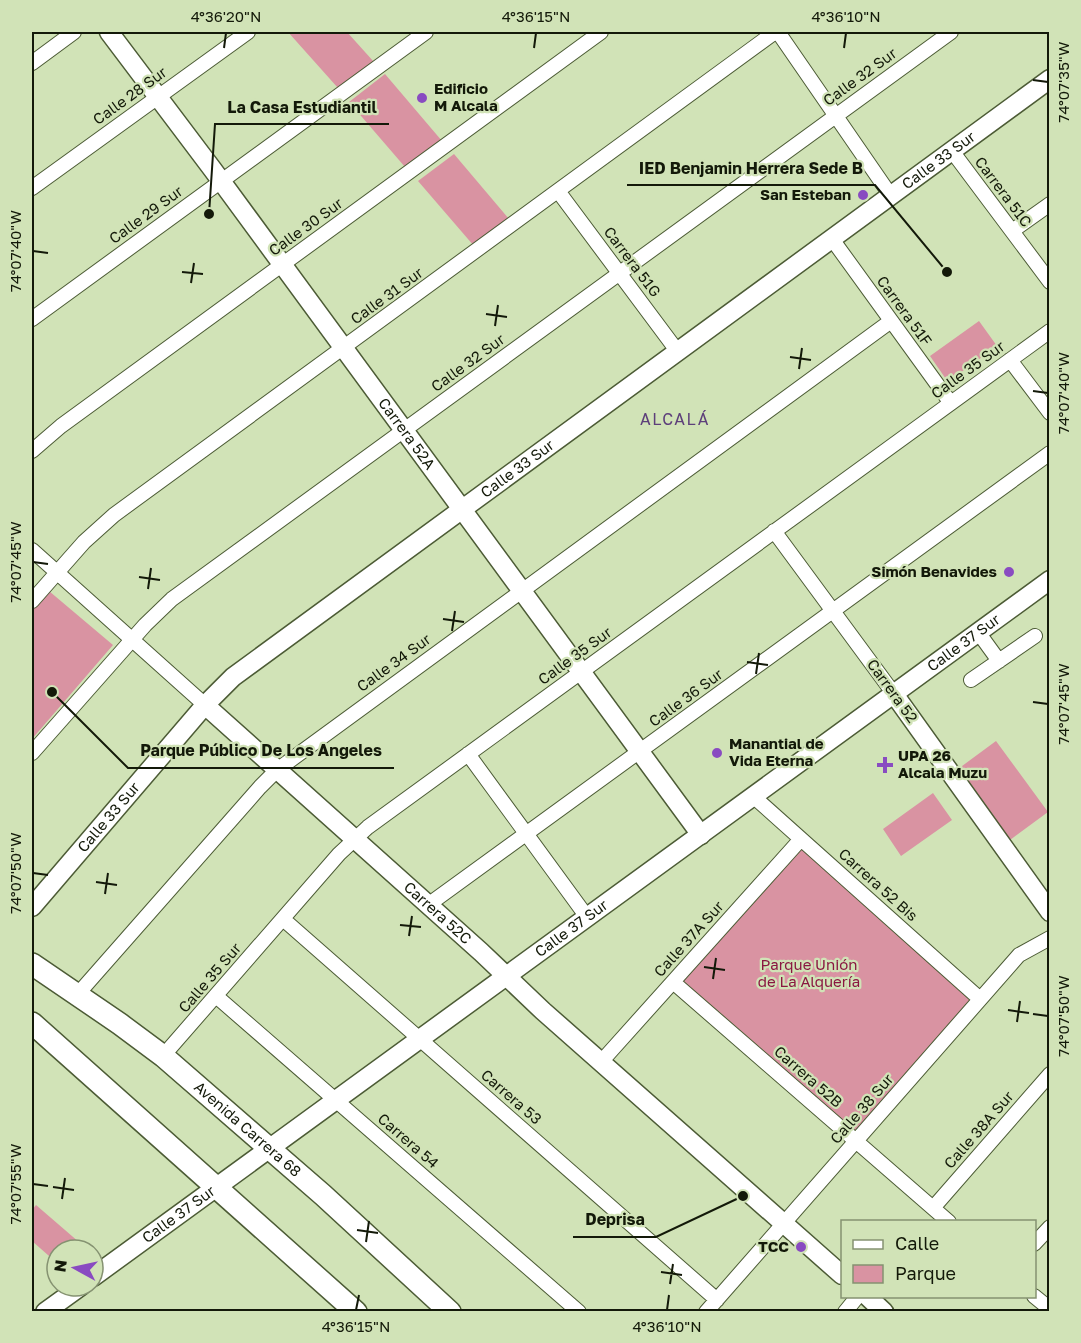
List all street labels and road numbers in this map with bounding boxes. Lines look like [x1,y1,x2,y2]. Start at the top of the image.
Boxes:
street label: Calle 32 Sur [819,43,900,109]
street label: Calle 28 Sur [89,62,170,128]
street label: Calle 33 Sur [898,127,978,193]
street label: Carrera 51C [972,153,1036,230]
street label: Calle 29 Sur [105,181,186,247]
street label: Calle 30 Sur [265,193,346,259]
street label: Carrera 51G [601,223,665,300]
street label: Calle 31 Sur [347,263,426,327]
street label: Carrera 51F [873,272,936,349]
street label: Calle 32 Sur [427,329,508,395]
street label: Calle 35 Sur [927,336,1008,402]
street label: Carrera 52A [375,394,440,473]
street label: Calle 33 Sur [477,435,557,501]
street label: Calle 37 Sur [923,610,1003,675]
street label: Calle 35 Sur [534,622,615,688]
street label: Calle 34 Sur [353,629,434,695]
street label: Carrera 52 [864,655,922,726]
street label: Calle 36 Sur [645,664,726,730]
street label: Calle 33 Sur [73,778,143,855]
street label: Carrera 52 Bis [835,844,922,924]
street label: Carrera 52C [401,877,476,947]
street label: Calle 37 Sur [531,895,611,960]
street label: Calle 37A Sur [650,897,727,980]
street label: Calle 35 Sur [174,939,244,1016]
street label: Carrera 52B [771,1042,846,1111]
street label: Carrera 53 [478,1065,546,1127]
street label: Calle 38 Sur [826,1070,897,1147]
street label: Avenida Carrera 68 [191,1077,305,1180]
street label: Calle 38A Sur [940,1087,1017,1172]
street label: Carrera 54 [375,1109,443,1172]
street label: Calle 37 Sur [138,1181,218,1246]

